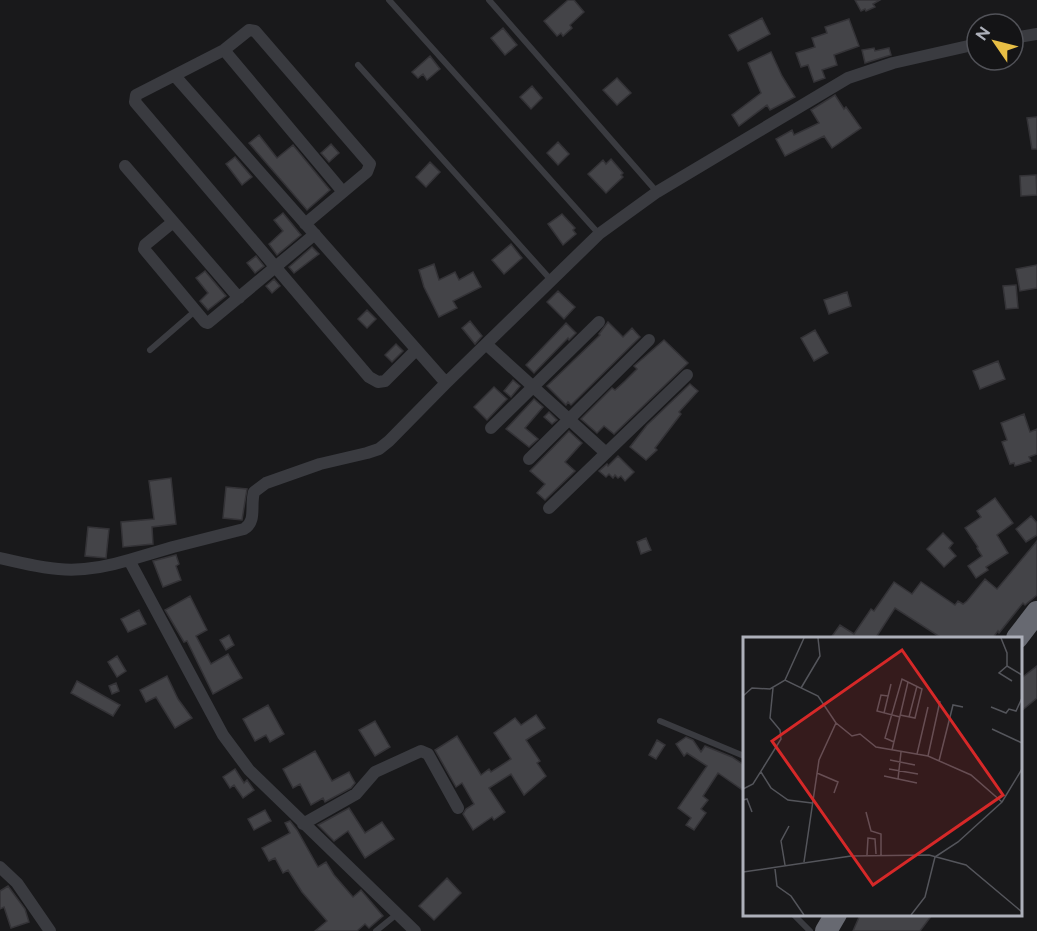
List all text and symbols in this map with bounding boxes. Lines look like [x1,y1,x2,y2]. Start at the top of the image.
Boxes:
north arrow [965,12,1025,72]
text: N [972,23,994,44]
inset map [743,637,1022,916]

